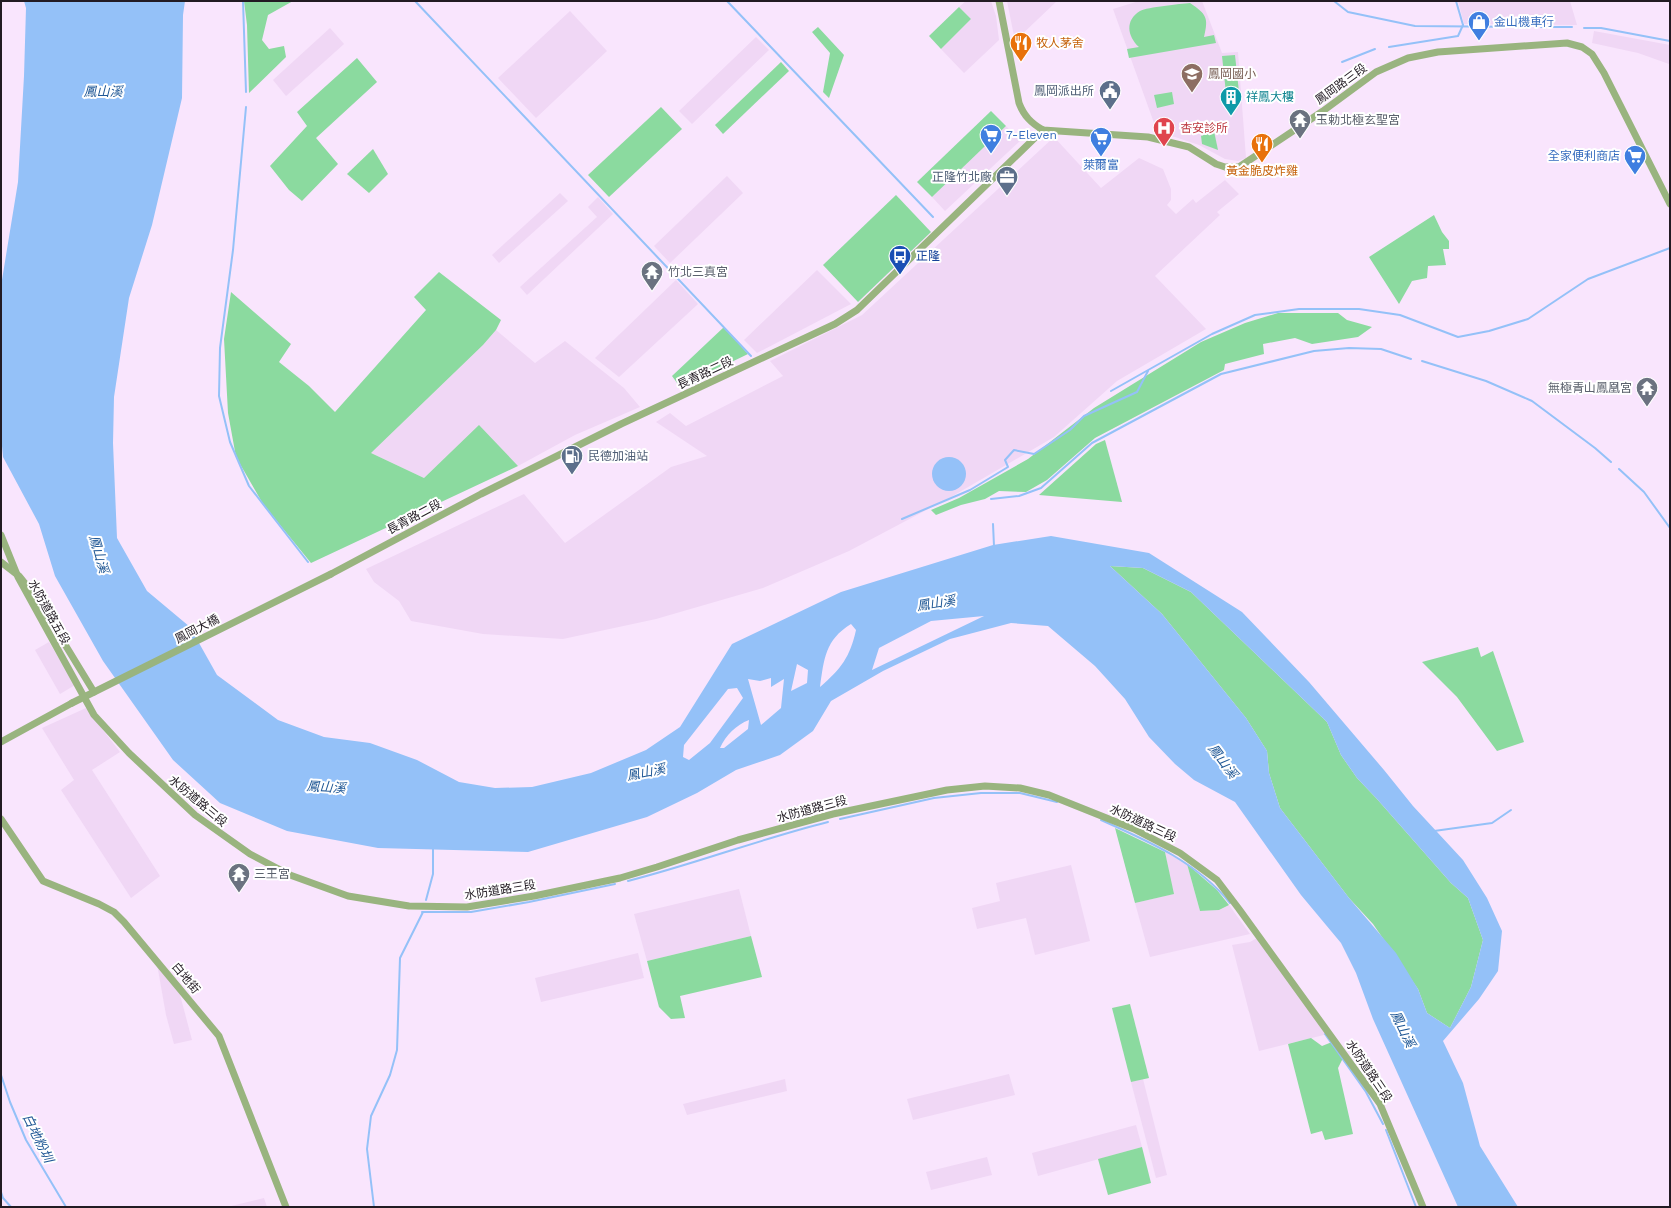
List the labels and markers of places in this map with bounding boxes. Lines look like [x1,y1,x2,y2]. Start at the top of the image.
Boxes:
shop icon: 金山機車行 [1466,9,1492,42]
place label: 金山機車行 [1494,15,1554,29]
restaurant icon: 牧人茅舍 [1008,30,1034,63]
place label: 牧人茅舍 [1036,36,1084,50]
school or university icon: 鳳岡國小 [1179,61,1205,94]
place label: 鳳岡國小 [1208,67,1256,81]
public building icon: 鳳岡派出所 [1097,78,1123,111]
place label: 鳳岡派出所 [1034,84,1094,98]
building icon: 祥鳳大樓 [1218,84,1244,117]
place label: 祥鳳大樓 [1246,90,1294,104]
temple icon: 玉勅北極玄聖宮 [1287,107,1313,140]
place label: 玉勅北極玄聖宮 [1316,113,1400,127]
hospital icon: 杏安診所 [1151,115,1177,148]
place label: 杏安診所 [1180,121,1228,135]
supermarket icon: 7-Eleven [978,122,1004,155]
supermarket icon: 萊爾富 [1088,125,1114,158]
place label: 7-Eleven [1006,128,1057,142]
restaurant icon: 黃金脆皮炸雞 [1249,131,1275,164]
supermarket icon: 全家便利商店 [1622,143,1648,176]
place label: 全家便利商店 [1548,149,1620,163]
place label: 萊爾富 [1083,158,1119,172]
office icon: 正隆竹北廠 [994,164,1020,197]
place label: 黃金脆皮炸雞 [1226,164,1298,178]
place label: 正隆竹北廠 [932,170,992,184]
bus stop icon: 正隆 [887,243,913,276]
place label: 正隆 [916,249,940,263]
temple icon: 竹北三真宮 [639,259,665,292]
place label: 竹北三真宮 [668,265,728,279]
temple icon: 無極青山鳳凰宮 [1634,375,1660,408]
place label: 無極青山鳳凰宮 [1548,381,1632,395]
fuel station icon: 民德加油站 [559,443,585,476]
place label: 民德加油站 [588,449,648,463]
temple icon: 三王宮 [226,861,252,894]
place label: 三王宮 [254,867,290,881]

